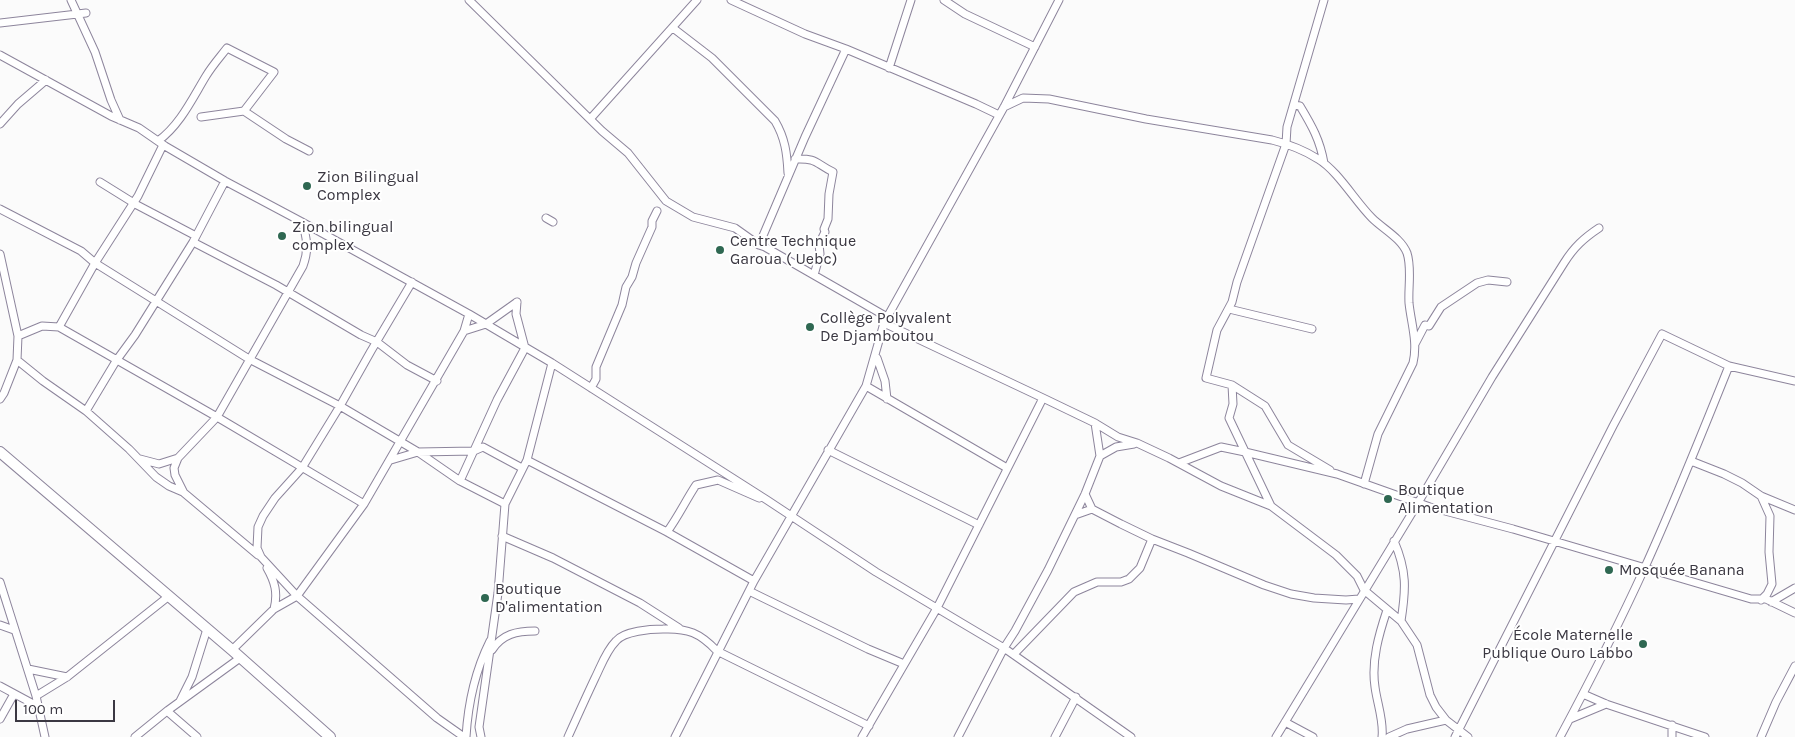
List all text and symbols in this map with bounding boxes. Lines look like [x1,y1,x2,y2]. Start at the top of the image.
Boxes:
place label: Zion Bilingual Complex [317,167,419,205]
marker: Zion Bilingual Complex [301,180,313,192]
place label: Zion bilingual complex [292,217,394,255]
marker: Zion bilingual complex [276,230,288,242]
place label: Centre Technique Garoua ( Uebc) [730,231,856,269]
marker: Centre Technique Garoua ( Uebc) [714,244,726,256]
place label: Collège Polyvalent De Djamboutou [820,308,952,346]
marker: Collège Polyvalent De Djamboutou [804,321,816,333]
place label: Boutique Alimentation [1398,480,1493,518]
marker: Boutique Alimentation [1382,493,1394,505]
place label: Mosquée Banana [1619,560,1745,580]
marker: Mosquée Banana [1603,564,1615,576]
place label: Boutique D'alimentation [495,579,603,617]
marker: Boutique D'alimentation [479,592,491,604]
place label: École Maternelle Publique Ouro Labbo [1482,625,1633,663]
marker: École Maternelle Publique Ouro Labbo [1637,638,1649,650]
scale bar [18,690,118,722]
text: 100 m [23,700,63,718]

